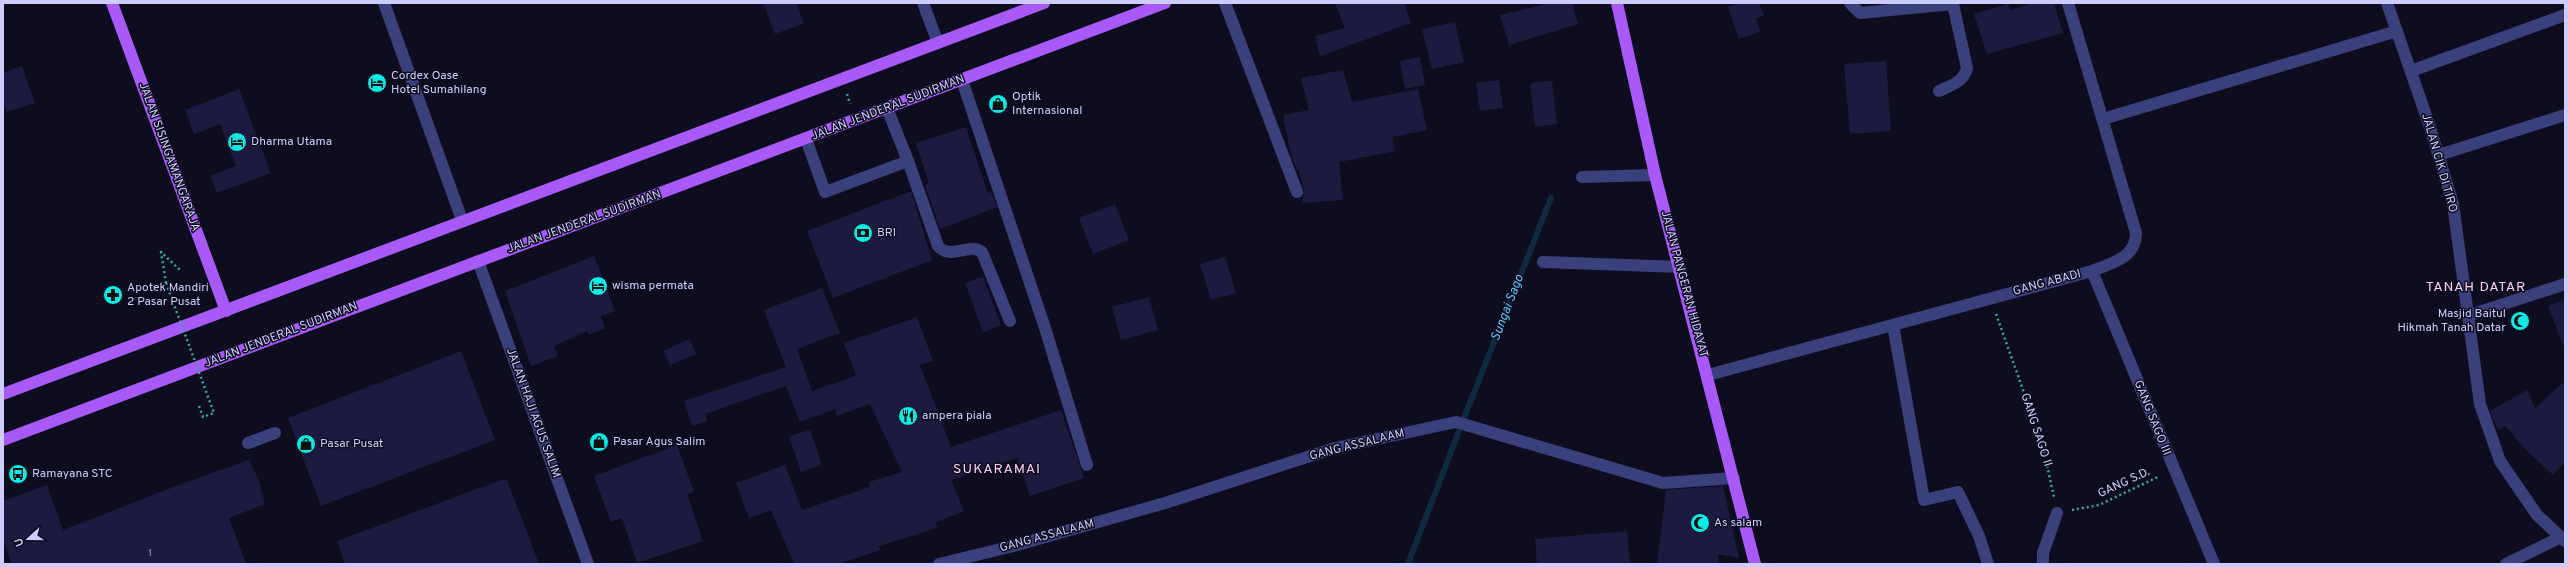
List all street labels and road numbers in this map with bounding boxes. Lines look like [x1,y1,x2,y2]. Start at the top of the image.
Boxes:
street label: JALAN JENDERAL SUDIRMAN [809,71,967,145]
street label: JALAN SISINGAMANGARAJA [135,80,203,234]
street label: JALAN CIK DI TIRO [2417,111,2461,215]
street label: JALAN JENDERAL SUDIRMAN [505,187,663,257]
street label: JALAN PANGERAN HIDAYAT [1657,209,1711,359]
street label: GANG ABADI [2011,266,2083,300]
street label: JALAN JENDERAL SUDIRMAN [202,298,360,372]
street label: JALAN HAJI AGUS SALIM [502,346,564,480]
street label: GANG SAGO III [2130,378,2174,458]
street label: GANG SAGO II [2017,391,2055,469]
street label: GANG ASSALAAM [1308,425,1406,465]
street label: GANG S.D. [2095,464,2153,502]
street label: GANG ASSALAAM [998,516,1096,556]

